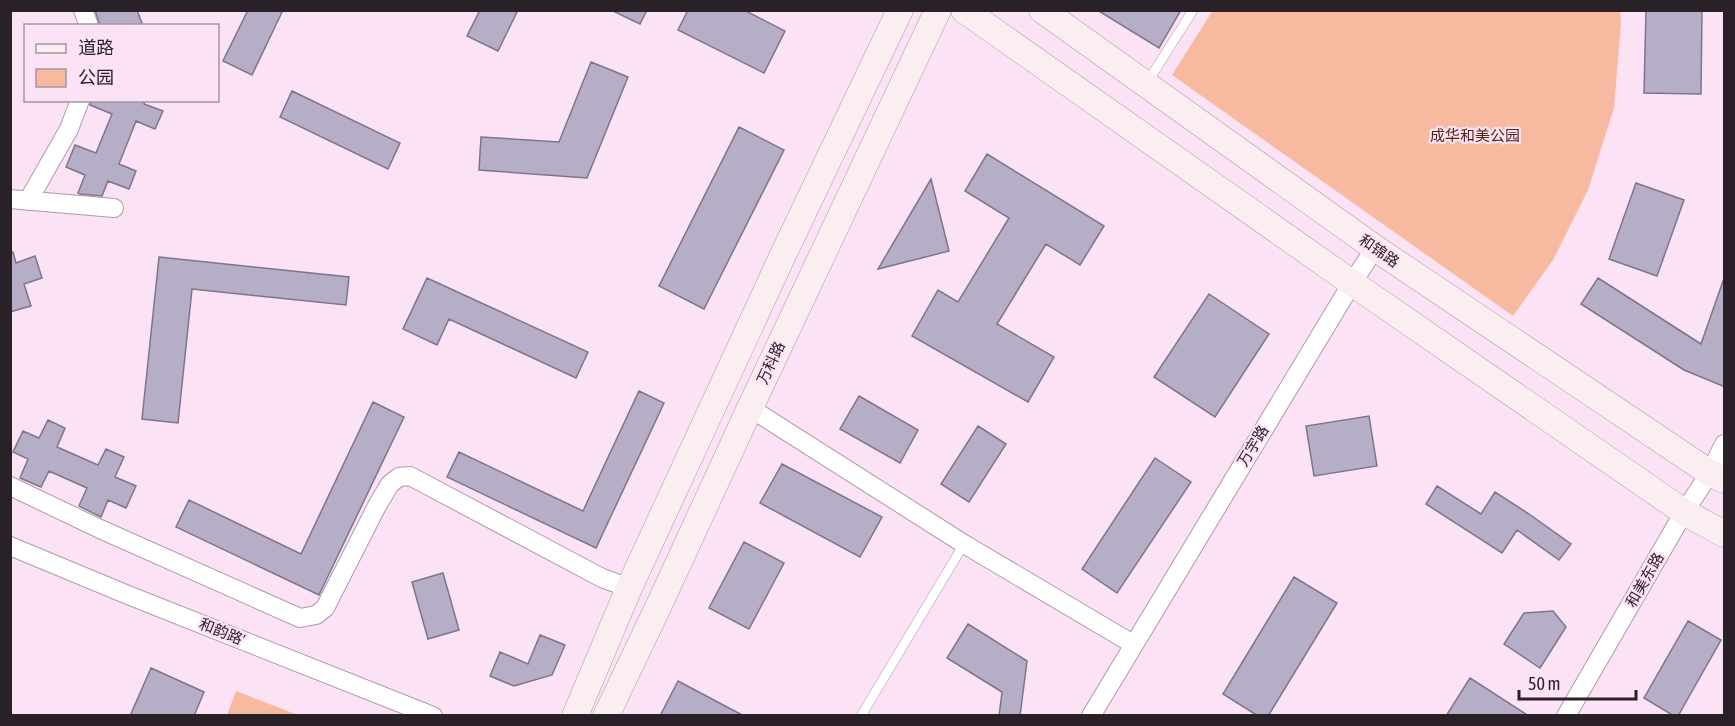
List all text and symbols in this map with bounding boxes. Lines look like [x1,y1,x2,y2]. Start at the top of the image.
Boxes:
legend [24,24,219,102]
text: 道路 [78,37,114,58]
text: 公园 [78,67,114,88]
park label: 成华和美公园 [1430,127,1520,144]
street label: 和锦路 [1356,231,1403,270]
street label: 万科路 [753,339,788,387]
street label: 万宇路 [1234,422,1271,469]
street label: 和美东路 [1622,550,1667,610]
street label: 和韵路’ [197,615,247,648]
scale bar [1519,663,1636,701]
text: 50 m [1528,673,1560,694]

